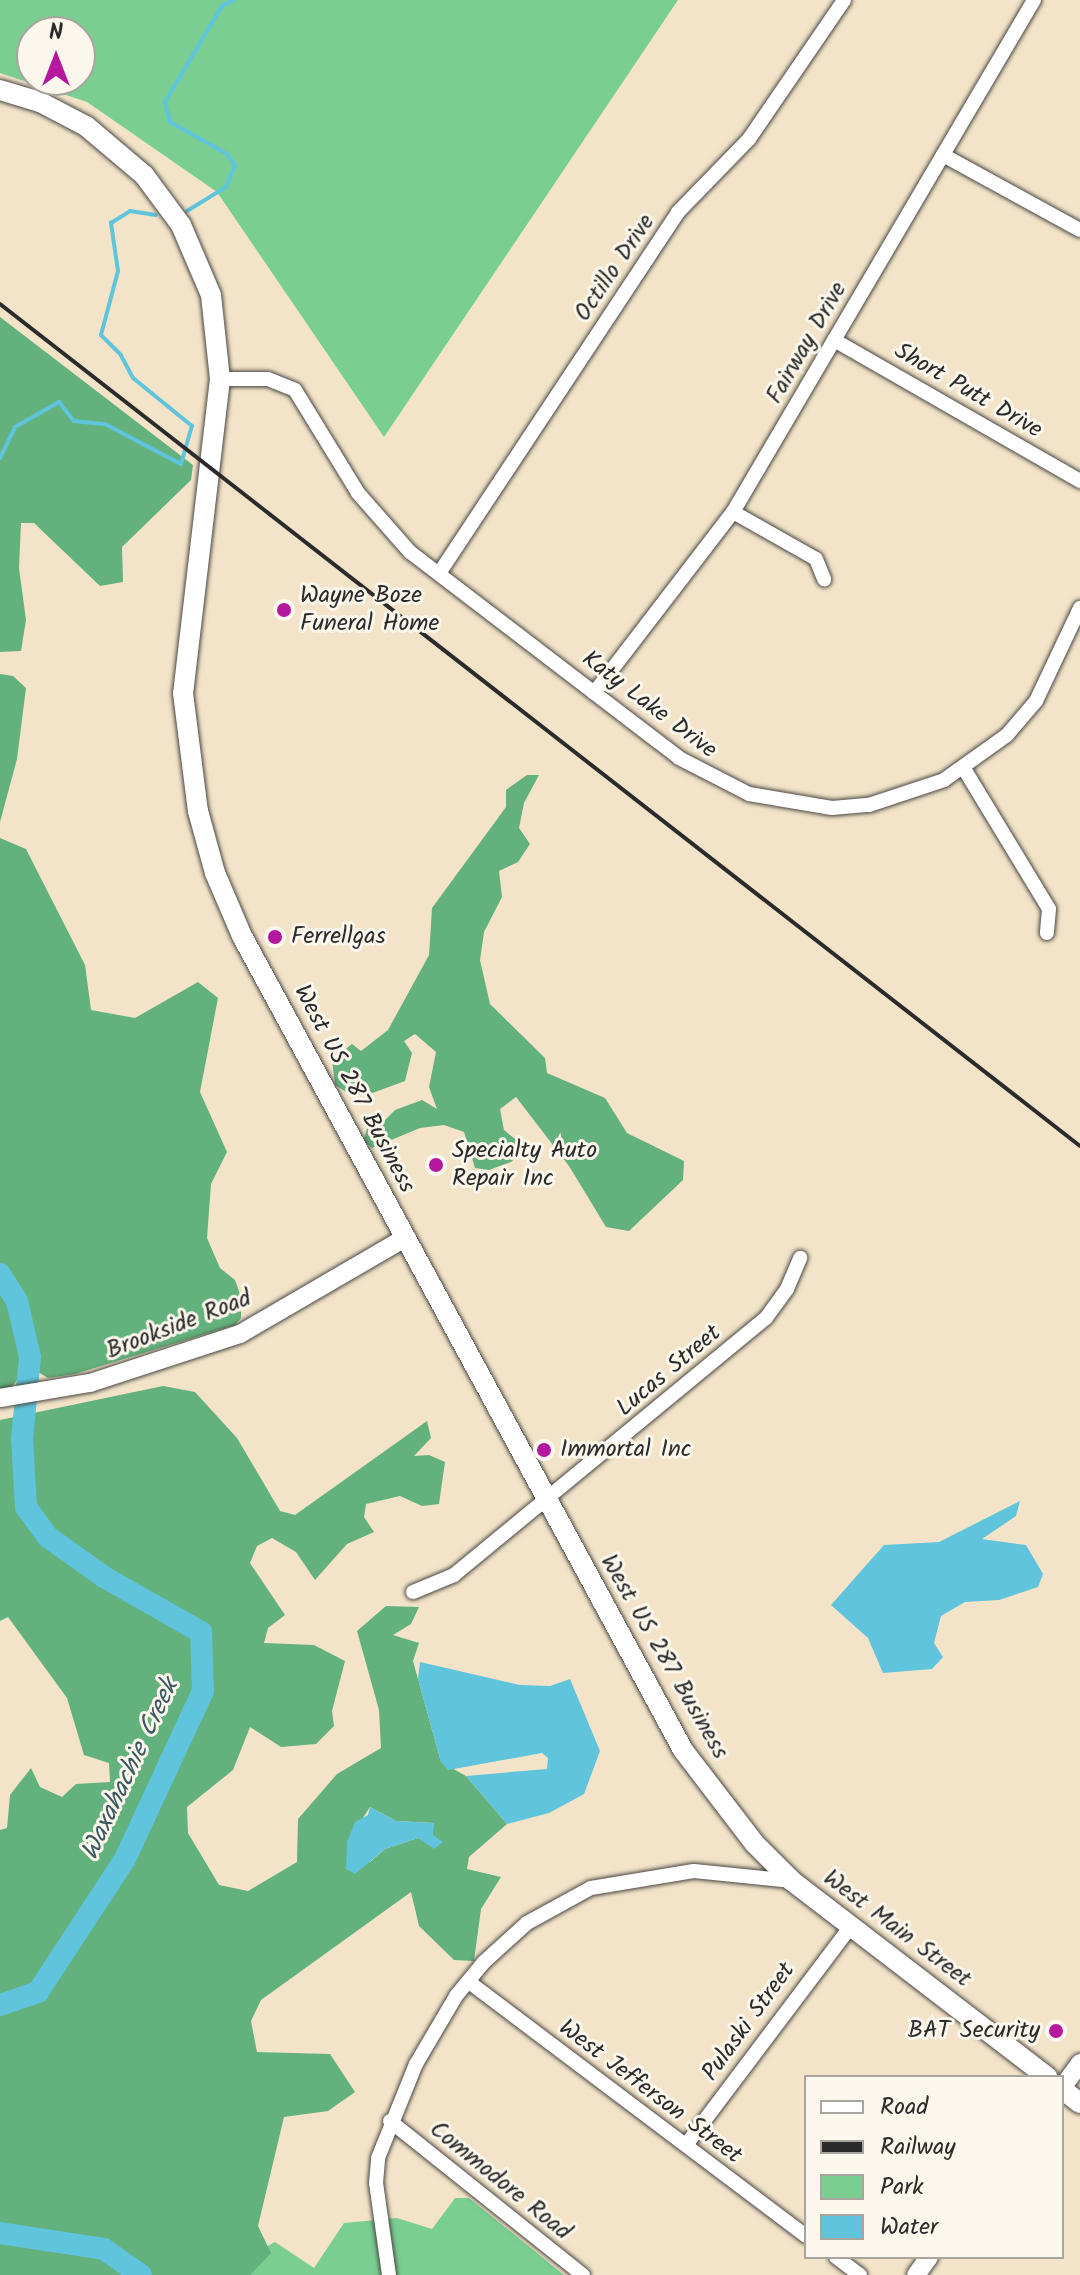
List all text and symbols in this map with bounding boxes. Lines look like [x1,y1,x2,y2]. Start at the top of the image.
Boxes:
north arrow [16,16,96,96]
text: N [49,16,63,51]
street label: Octillo Drive [569,209,661,327]
street label: Fairway Drive [761,277,853,409]
street label: Short Putt Drive [889,337,1047,445]
place label: Wayne Boze Funeral Home [300,582,439,638]
marker: Wayne Boze Funeral Home [275,601,293,619]
street label: Katy Lake Drive [576,645,722,765]
place label: Ferrellgas [291,923,386,951]
marker: Ferrellgas [266,928,284,946]
street label: West US 287 Business [287,980,421,1198]
place label: Specialty Auto Repair Inc [452,1137,597,1193]
marker: Specialty Auto Repair Inc [427,1156,445,1174]
street label: Brookside Road [103,1284,255,1366]
street label: Lucas Street [611,1319,727,1423]
place label: Immortal Inc [560,1436,691,1464]
marker: Immortal Inc [535,1441,553,1459]
street label: West US 287 Business [594,1550,734,1764]
water label: Waxahachie Creek [76,1675,186,1865]
street label: West Main Street [817,1864,977,1994]
street label: Pulaski Street [696,1957,802,2087]
street label: West Jefferson Street [553,2014,747,2170]
place label: BAT Security [908,2017,1040,2045]
marker: BAT Security [1047,2022,1065,2040]
legend [804,2075,1064,2259]
text: Road [880,2088,928,2127]
street label: Commodore Road [423,2115,577,2247]
text: Railway [880,2128,956,2167]
text: Park [880,2168,924,2207]
text: Water [880,2208,938,2247]

